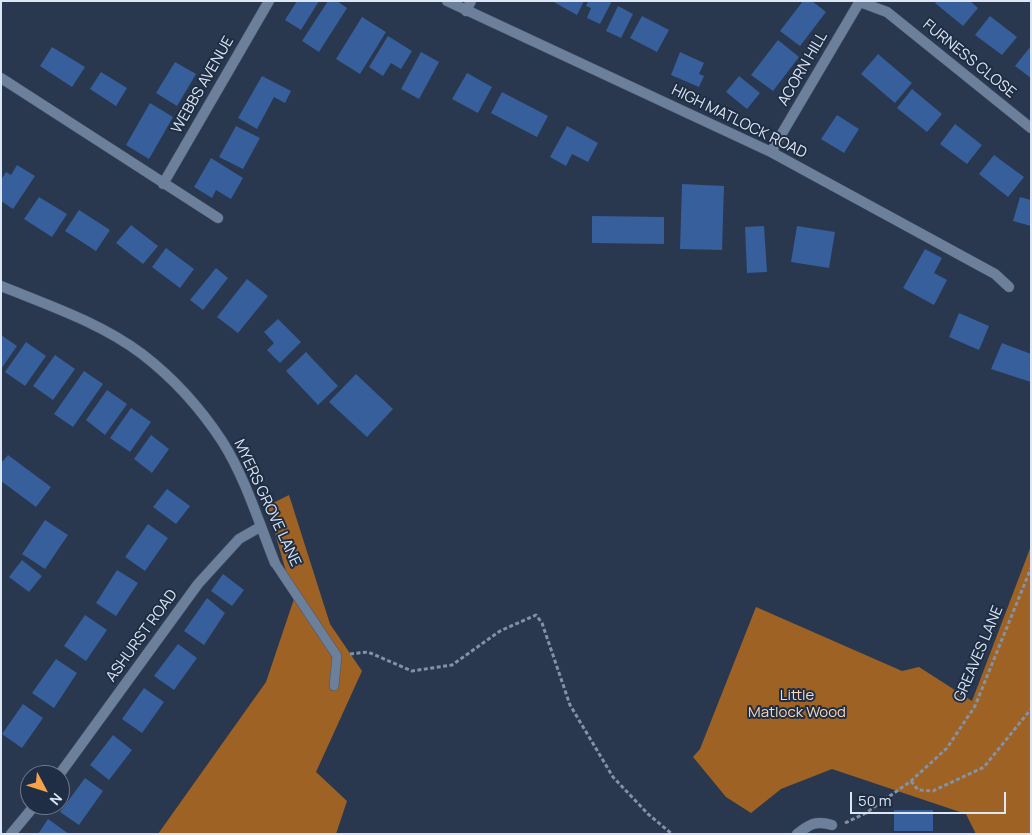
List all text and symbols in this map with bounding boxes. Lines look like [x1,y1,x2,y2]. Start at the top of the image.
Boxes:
street label: FURNESS CLOSE [919,16,1019,102]
street label: ACORN HILL [775,29,831,109]
street label: WEBBS AVENUE [168,33,238,137]
street label: HIGH MATLOCK ROAD [668,81,810,163]
street label: MYERS GROVE LANE [230,437,304,569]
street label: ASHURST ROAD [103,586,181,686]
street label: GREAVES LANE [951,603,1007,705]
park label: Little Matlock Wood [748,687,846,722]
north arrow [20,765,70,815]
scale bar [852,782,1008,814]
text: N [46,789,67,809]
text: 50 m [858,790,892,811]

